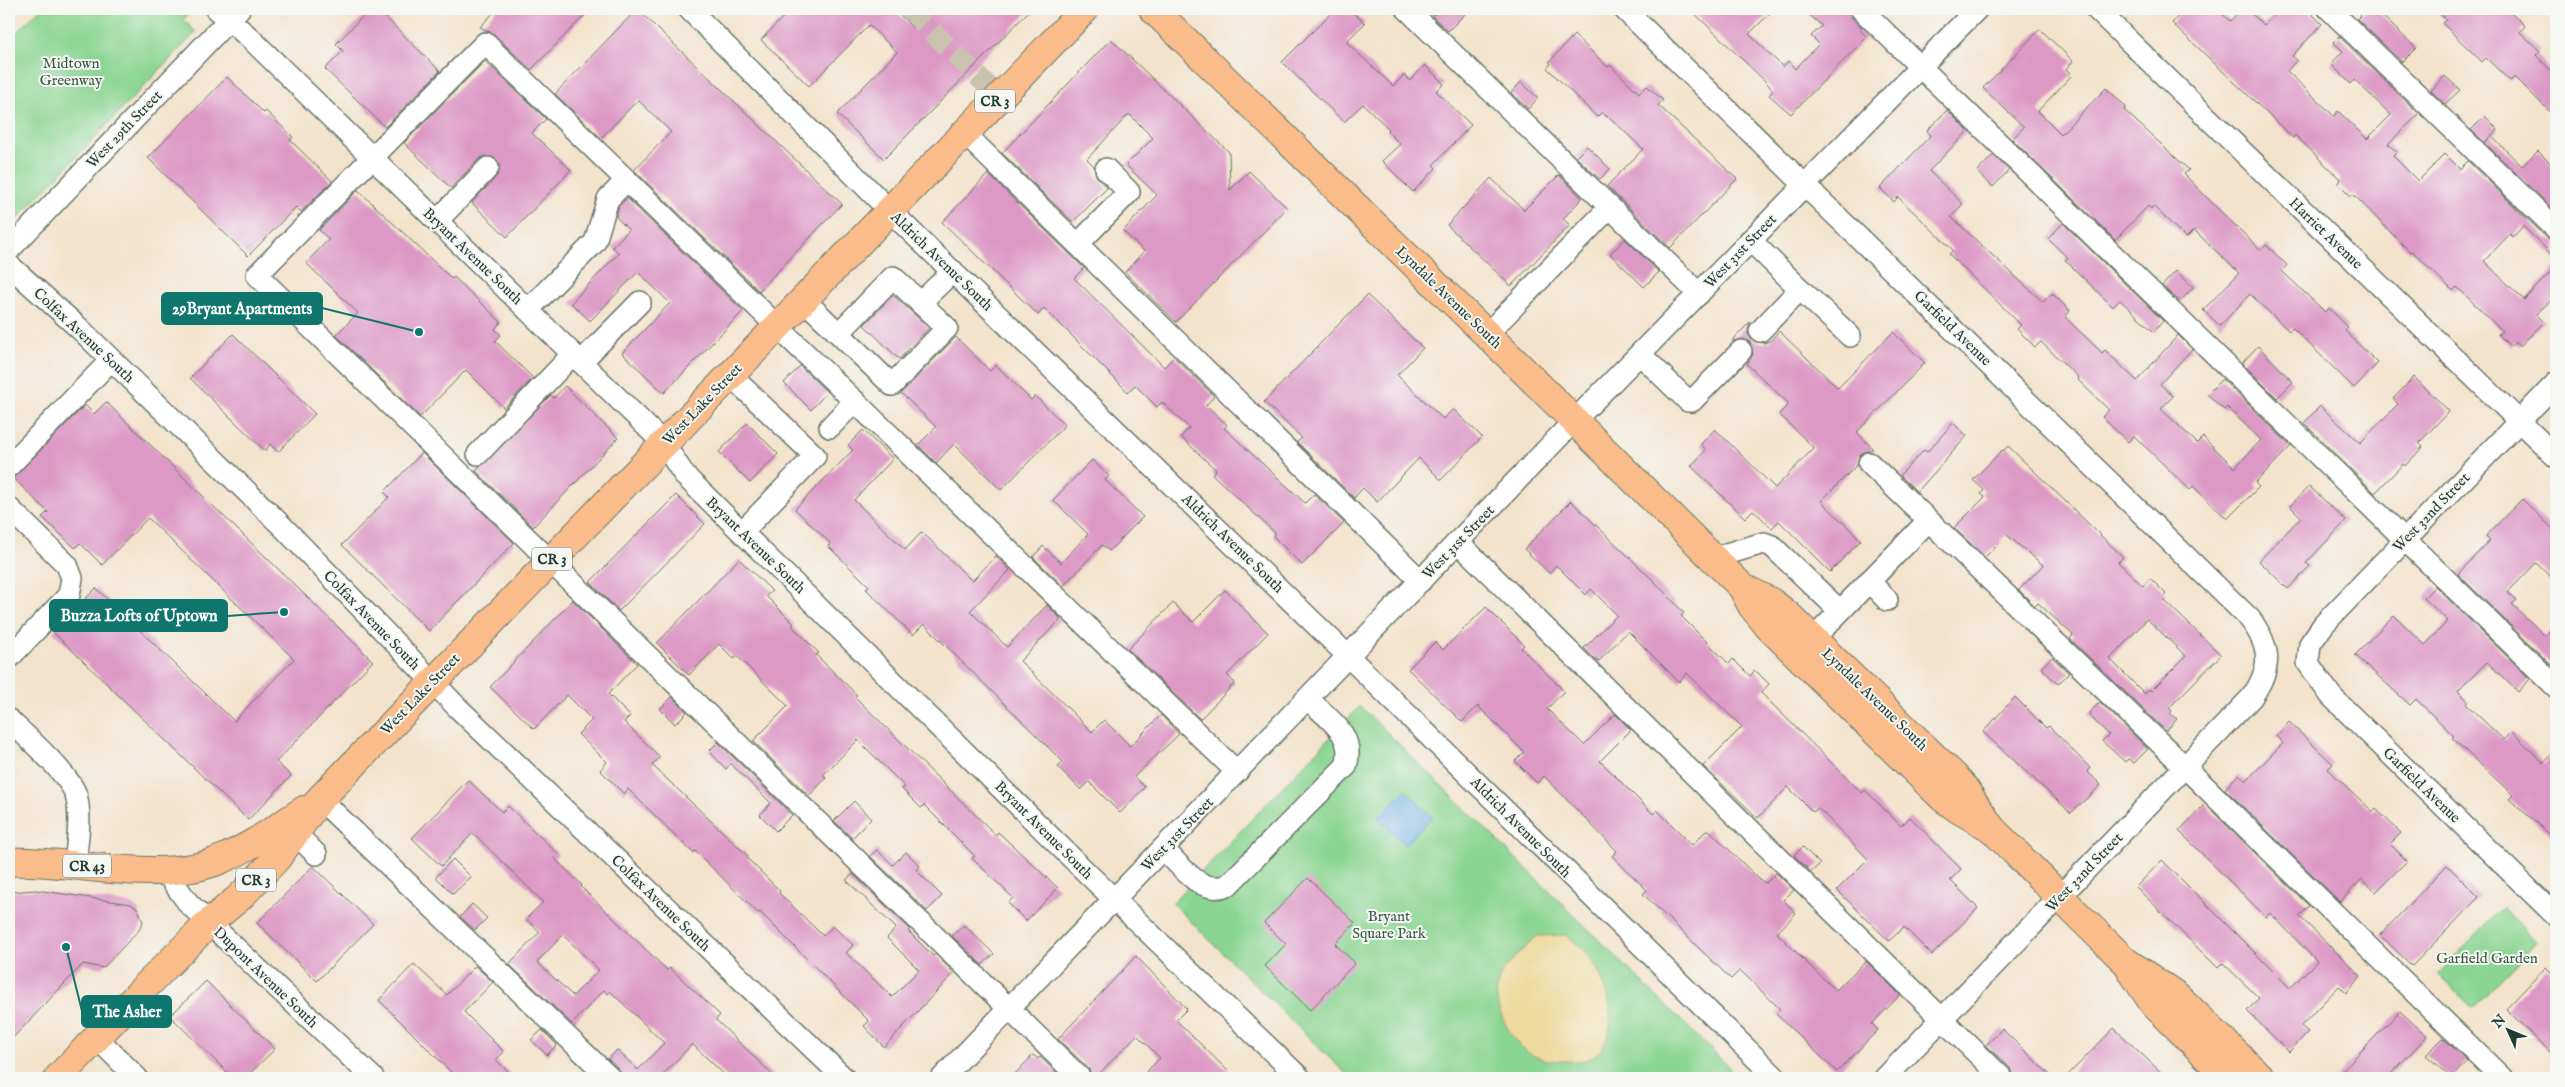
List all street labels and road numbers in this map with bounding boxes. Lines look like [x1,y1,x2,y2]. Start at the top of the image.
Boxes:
street label: West 29th Street [82,86,166,172]
road number: CR 3 [975,90,1015,112]
street label: Harriet Avenue [2285,193,2367,273]
street label: Bryant Avenue South [419,204,526,309]
street label: Aldrich Avenue South [886,207,997,315]
street label: West 31st Street [1700,210,1781,293]
street label: Lyndale Avenue South [1392,242,1506,353]
street label: Colfax Avenue South [29,284,138,387]
street label: Garfield Avenue [1910,287,1996,370]
street label: West Lake Street [658,359,746,449]
street label: West 32nd Street [2389,469,2474,556]
street label: Aldrich Avenue South [1177,489,1288,597]
street label: Bryant Avenue South [702,493,809,598]
street label: West 31st Street [1418,501,1499,584]
road number: CR 3 [532,548,572,570]
street label: Colfax Avenue South [319,567,424,674]
street label: Lyndale Avenue South [1818,644,1932,755]
street label: West Lake Street [376,649,464,739]
street label: Garfield Avenue [2379,744,2465,827]
street label: Aldrich Avenue South [1465,772,1575,882]
street label: Bryant Avenue South [991,777,1097,883]
street label: West 31st Street [1137,793,1218,876]
street label: West 32nd Street [2042,829,2127,916]
street label: Colfax Avenue South [607,851,714,956]
road number: CR 43 [63,854,111,878]
road number: CR 3 [236,868,276,892]
street label: Dupont Avenue South [209,923,322,1032]

